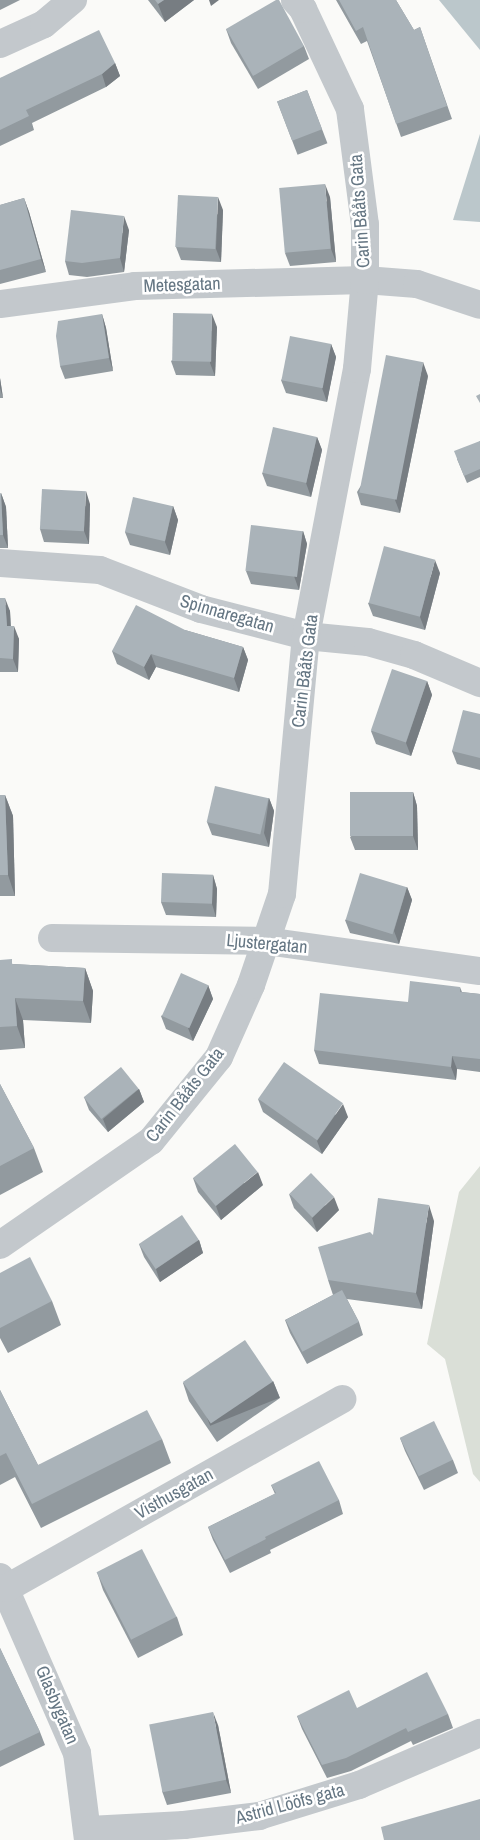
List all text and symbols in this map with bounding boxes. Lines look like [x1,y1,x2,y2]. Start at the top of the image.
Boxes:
street label: Carin Bååts Gata [345,153,375,269]
street label: Metesgatan [143,273,221,297]
street label: Spinnaregatan [177,590,277,638]
street label: Carin Bååts Gata [287,613,323,729]
street label: Ljustergatan [226,930,308,958]
street label: Carin Bååts Gata [141,1043,229,1147]
street label: Visthusgatan [131,1464,217,1524]
street label: Glasbygatan [31,1663,83,1747]
street label: Astrid Lööfs gata [233,1779,347,1829]

